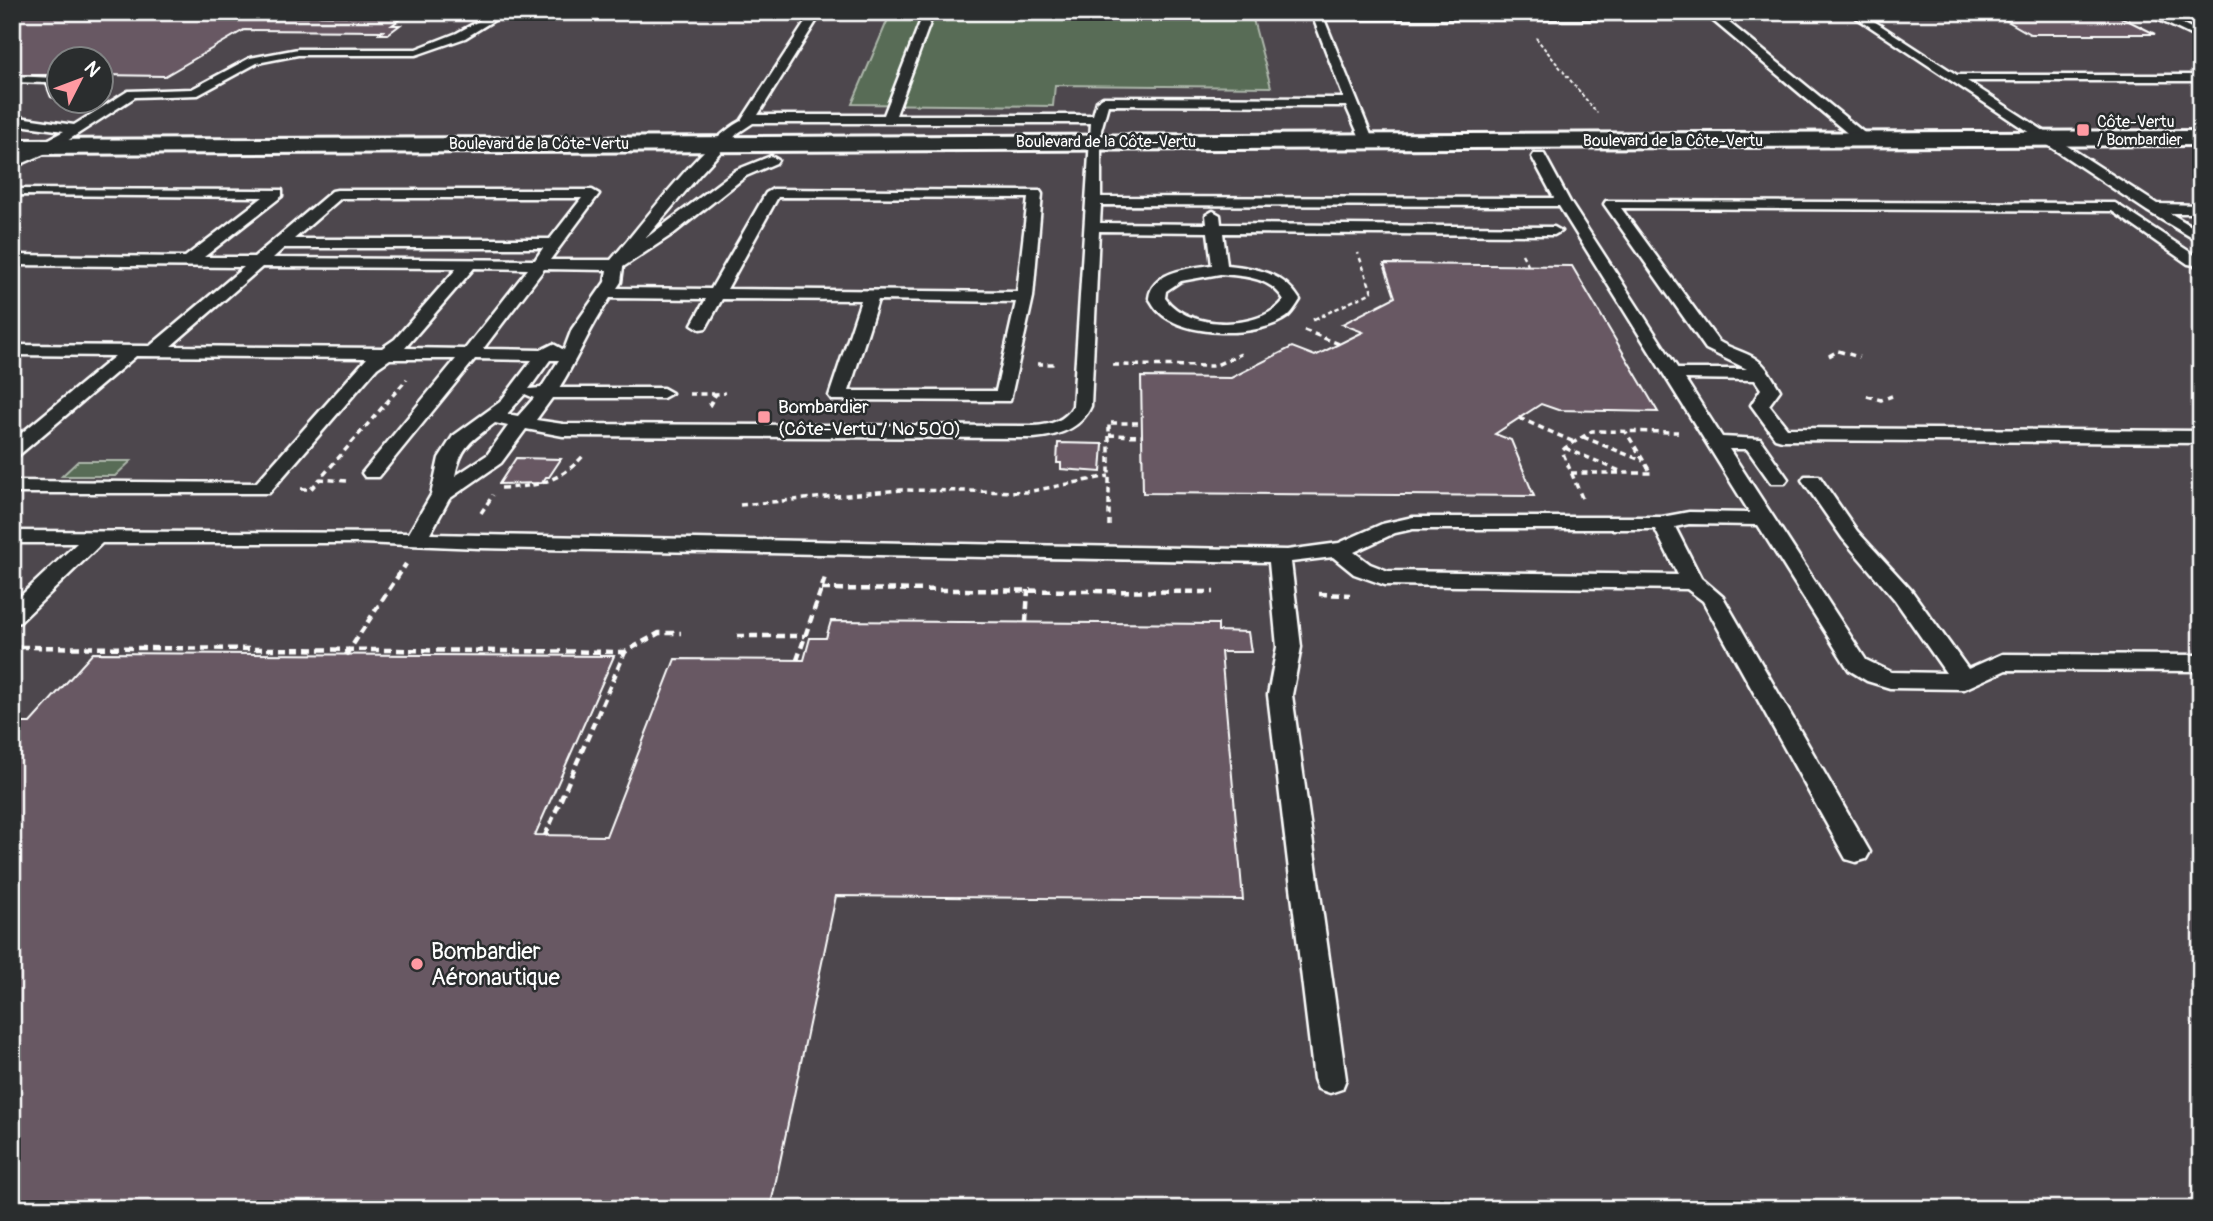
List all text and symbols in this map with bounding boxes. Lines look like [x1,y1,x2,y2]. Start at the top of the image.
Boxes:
north arrow [46,46,116,116]
text: N [79,56,105,82]
place label: Côte-Vertu / Bombardier [2097,112,2183,150]
marker: Côte-Vertu / Bombardier [2075,122,2091,138]
street label: Boulevard de la Côte-Vertu [1583,131,1763,151]
street label: Boulevard de la Côte-Vertu [1016,132,1196,152]
street label: Boulevard de la Côte-Vertu [449,134,629,154]
place label: Bombardier (Côte-Vertu / No 500) [778,395,961,441]
marker: Bombardier (Côte-Vertu / No 500) [756,409,772,425]
place label: Bombardier Aéronautique [431,937,561,992]
marker: Bombardier Aéronautique [409,956,425,972]

